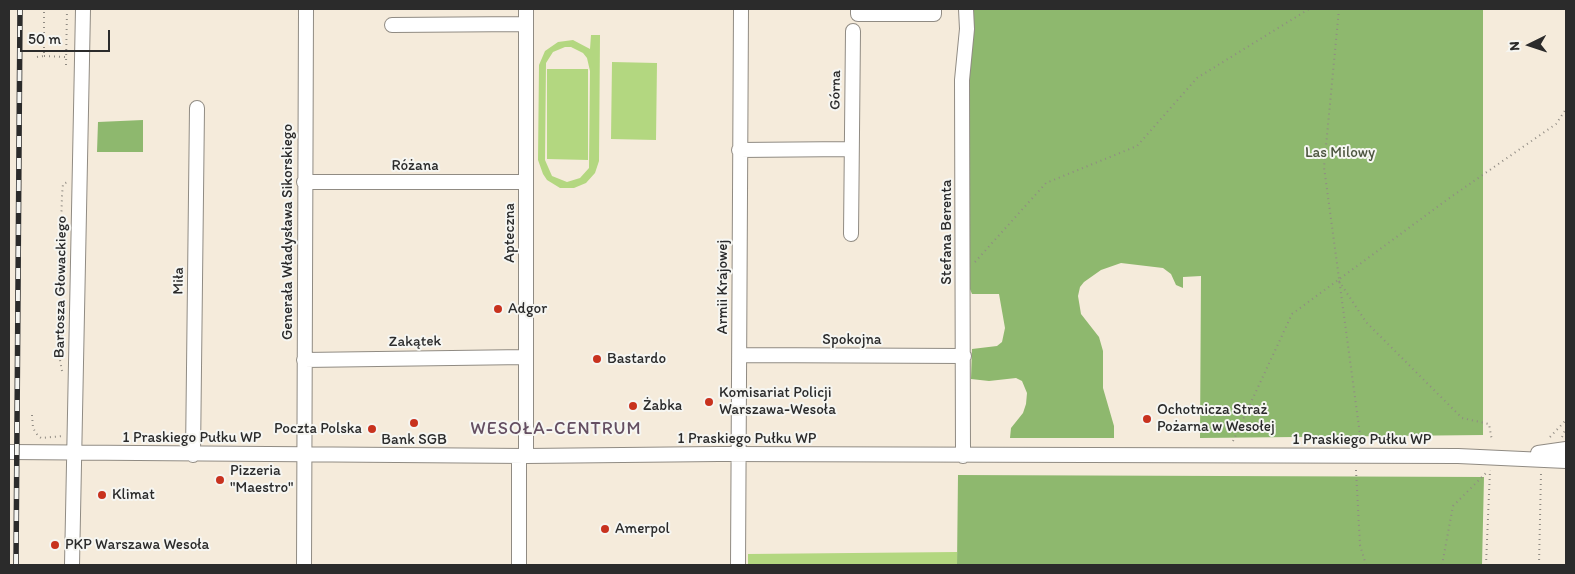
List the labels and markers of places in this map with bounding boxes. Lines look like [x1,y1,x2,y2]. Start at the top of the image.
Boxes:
place label: Adgor [508,300,547,318]
marker: Adgor [492,303,504,315]
place label: Bastardo [607,350,666,368]
marker: Bastardo [591,353,603,365]
place label: Komisariat Policji Warszawa-Wesoła [719,384,836,419]
marker: Komisariat Policji Warszawa-Wesoła [703,396,715,408]
place label: Żabka [643,397,682,415]
marker: Żabka [627,400,639,412]
place label: Ochotnicza Straż Pożarna w Wesołej [1157,401,1275,436]
marker: Ochotnicza Straż Pożarna w Wesołej [1141,413,1153,425]
marker: Bank SGB [408,417,420,429]
place label: Poczta Polska [274,420,362,438]
marker: Poczta Polska [366,423,378,435]
place label: Bank SGB [381,431,447,449]
place label: Pizzeria "Maestro" [230,462,294,497]
marker: Pizzeria "Maestro" [214,474,226,486]
place label: Klimat [112,486,155,504]
marker: Klimat [96,489,108,501]
place label: Amerpol [615,520,670,538]
marker: Amerpol [599,523,611,535]
place label: PKP Warszawa Wesoła [65,536,209,554]
marker: PKP Warszawa Wesoła [49,539,61,551]

